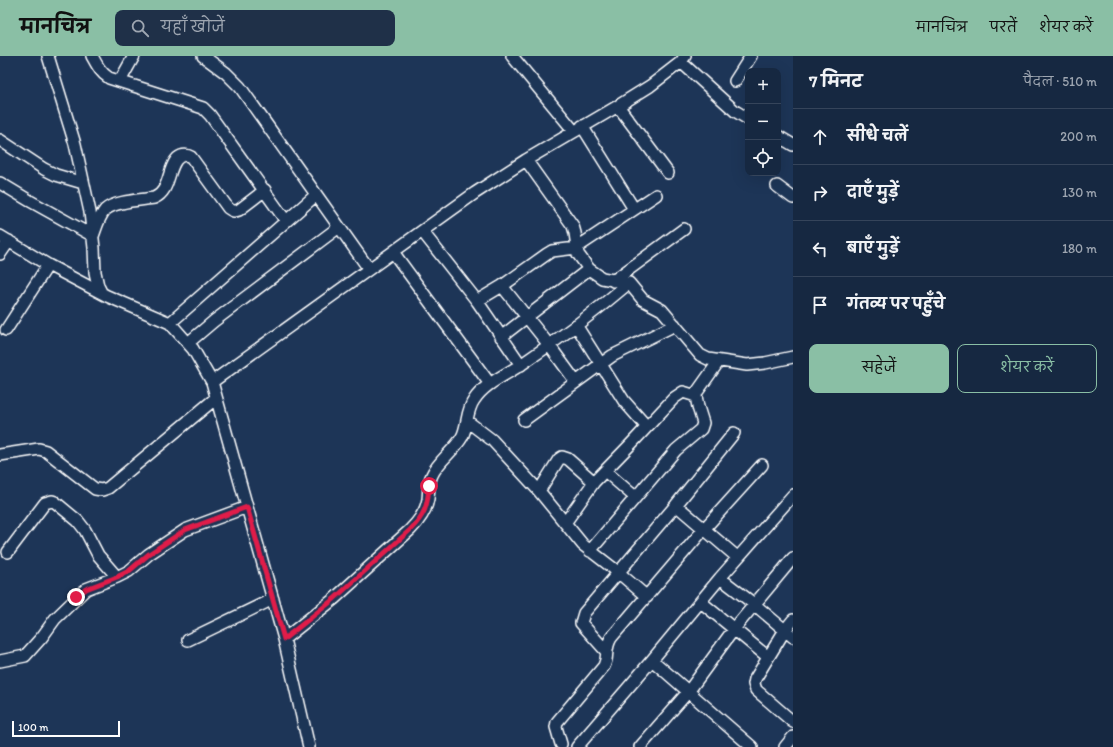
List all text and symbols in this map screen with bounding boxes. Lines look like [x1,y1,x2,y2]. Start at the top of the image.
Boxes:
search box [115,10,395,46]
text: मानचित्र [20,15,91,38]
icon: search [129,17,151,39]
text: यहाँ खोजें [161,18,225,36]
text: मानचित्र [916,19,967,36]
text: परतें [989,19,1017,36]
text: शेयर करें [1039,19,1093,36]
map controls [745,68,781,176]
button: + [745,68,781,104]
text: 7 मिनट [809,71,863,91]
text: पैदल · 510 m [1023,74,1097,89]
button: − [745,104,781,140]
icon: ahead [809,126,831,148]
text: सीधे चलें [847,127,908,145]
text: 200 m [1060,129,1097,144]
button: locate [745,140,781,176]
icon: right [809,182,831,204]
text: दाएँ मुड़ें [847,183,899,201]
text: 130 m [1062,185,1097,200]
icon: left [809,238,831,260]
text: बाएँ मुड़ें [847,239,899,257]
text: 180 m [1062,241,1097,256]
icon: arrive [809,294,831,316]
text: गंतव्य पर पहुँचे [847,295,945,313]
button: सहेजें [809,344,949,393]
button: शेयर करें [957,344,1097,393]
route start [420,477,438,495]
route end [67,588,85,606]
scale bar [12,719,120,738]
text: 100 m [18,721,48,734]

